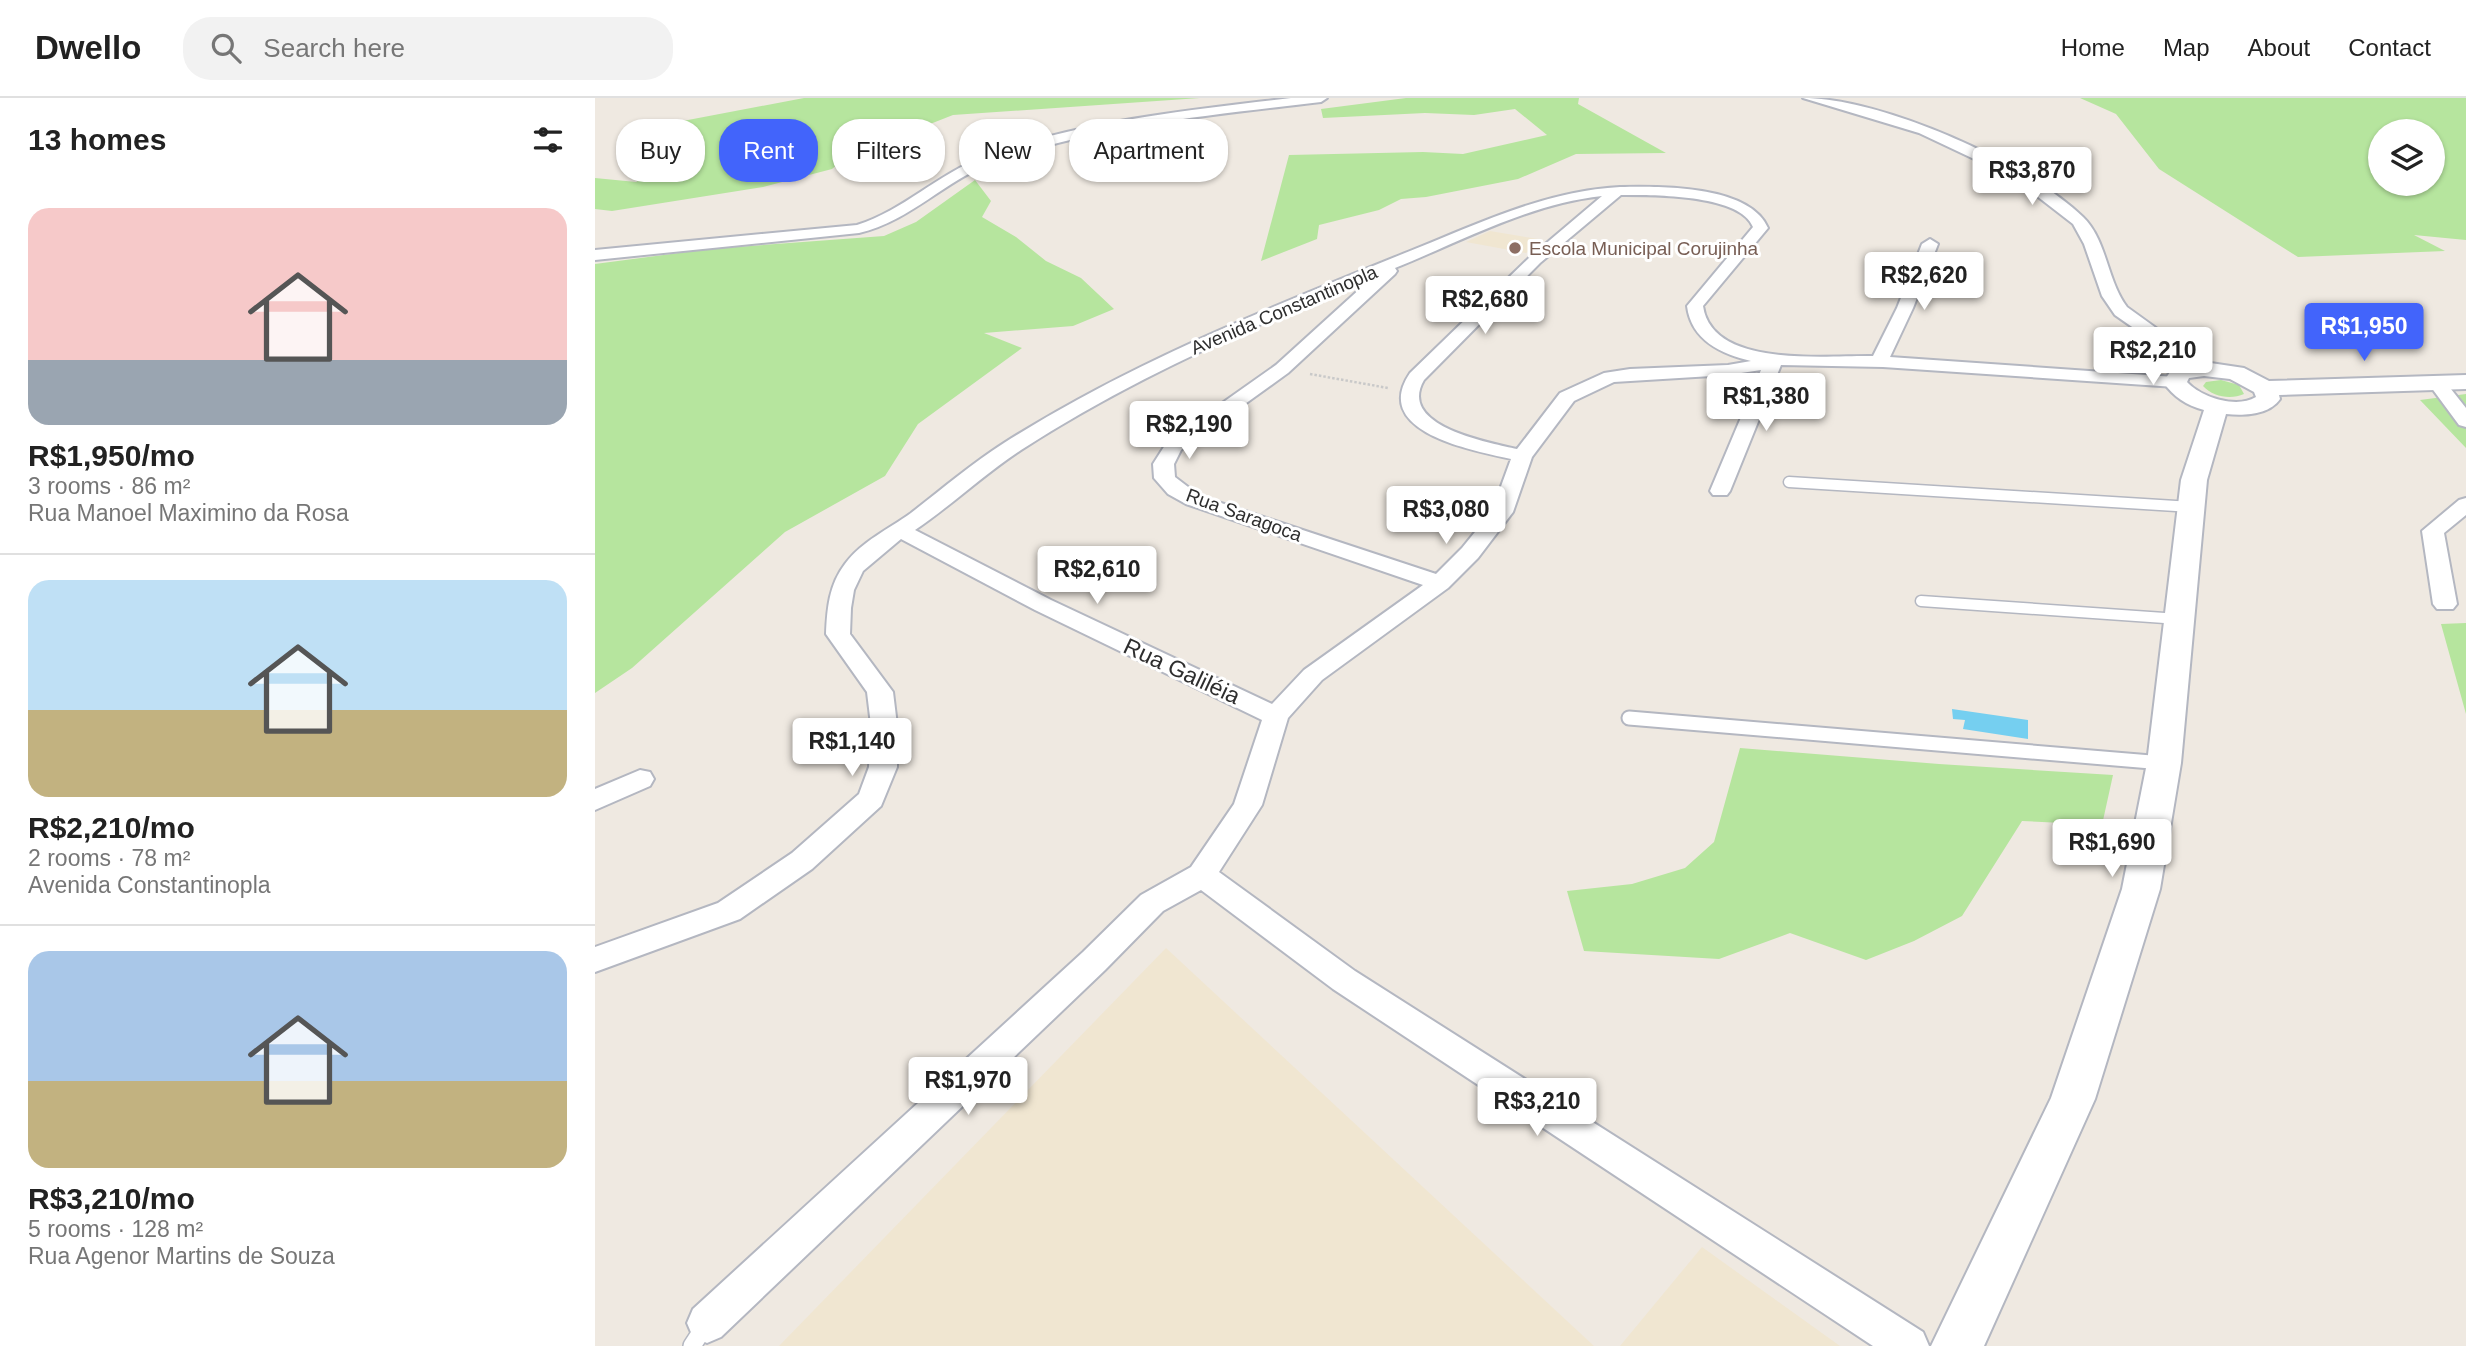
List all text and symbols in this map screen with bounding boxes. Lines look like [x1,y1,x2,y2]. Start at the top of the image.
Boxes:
search box [183,17,673,80]
text: Dwello [35,29,141,66]
icon: search [207,29,245,67]
text: Search here [263,33,405,63]
text: Home [2061,34,2125,61]
text: Map [2163,34,2210,61]
text: About [2248,34,2310,61]
text: Contact [2348,34,2431,61]
chip: Buy [616,119,705,182]
chip: Rent [719,119,818,182]
chip: Filters [832,119,945,182]
chip: New [959,119,1055,182]
chip: Apartment [1069,119,1228,182]
map controls [2368,119,2445,196]
button: layers [2368,119,2445,196]
icon: filters [529,121,567,159]
text: 13 homes [28,123,166,156]
pin: R$3,870 [1967,148,2097,207]
text: R$3,870 [1989,157,2075,183]
place label: Escola Municipal Corujinha [1529,238,1759,259]
marker: Escola Municipal Corujinha [1507,240,1523,256]
pin: R$2,620 [1859,252,1989,312]
icon: home [235,254,361,380]
street label: Avenida Constantinopla [1188,261,1381,359]
text: R$2,620 [1881,262,1967,288]
pin: R$2,680 [1420,276,1550,336]
text: R$2,680 [1442,286,1528,312]
pin: R$1,950 [2299,303,2429,363]
text: R$1,950 [2321,313,2407,339]
pin: R$2,210 [2088,328,2218,387]
text: R$2,210 [2110,337,2196,363]
pin: R$1,380 [1701,374,1831,433]
text: R$1,380 [1723,383,1809,409]
pin: R$2,190 [1124,402,1254,461]
text: R$2,190 [1146,411,1232,437]
text: R$1,950/mo [28,439,195,472]
text: 3 rooms · 86 m² [28,473,190,499]
street label: Rua Saragoca [1183,484,1305,546]
pin: R$3,080 [1381,486,1511,546]
text: R$3,080 [1403,496,1489,522]
text: Rua Manoel Maximino da Rosa [28,500,349,526]
pin: R$2,610 [1032,546,1162,606]
text: R$2,610 [1054,556,1140,582]
icon: home [235,626,361,752]
street label: Rua Galiléia [1120,633,1244,709]
pin: R$1,140 [787,718,917,778]
text: R$1,140 [809,728,895,754]
text: R$2,210/mo [28,811,195,844]
pin: R$1,690 [2047,820,2177,879]
text: R$1,690 [2069,829,2155,855]
text: 2 rooms · 78 m² [28,845,190,871]
text: Avenida Constantinopla [28,872,271,898]
icon: home [235,997,361,1123]
pin: R$1,970 [903,1058,1033,1117]
text: R$1,970 [925,1067,1011,1093]
pin: R$3,210 [1472,1079,1602,1138]
text: R$3,210 [1494,1088,1580,1114]
text: R$3,210/mo [28,1182,195,1215]
text: 5 rooms · 128 m² [28,1216,203,1242]
text: Rua Agenor Martins de Souza [28,1243,335,1269]

